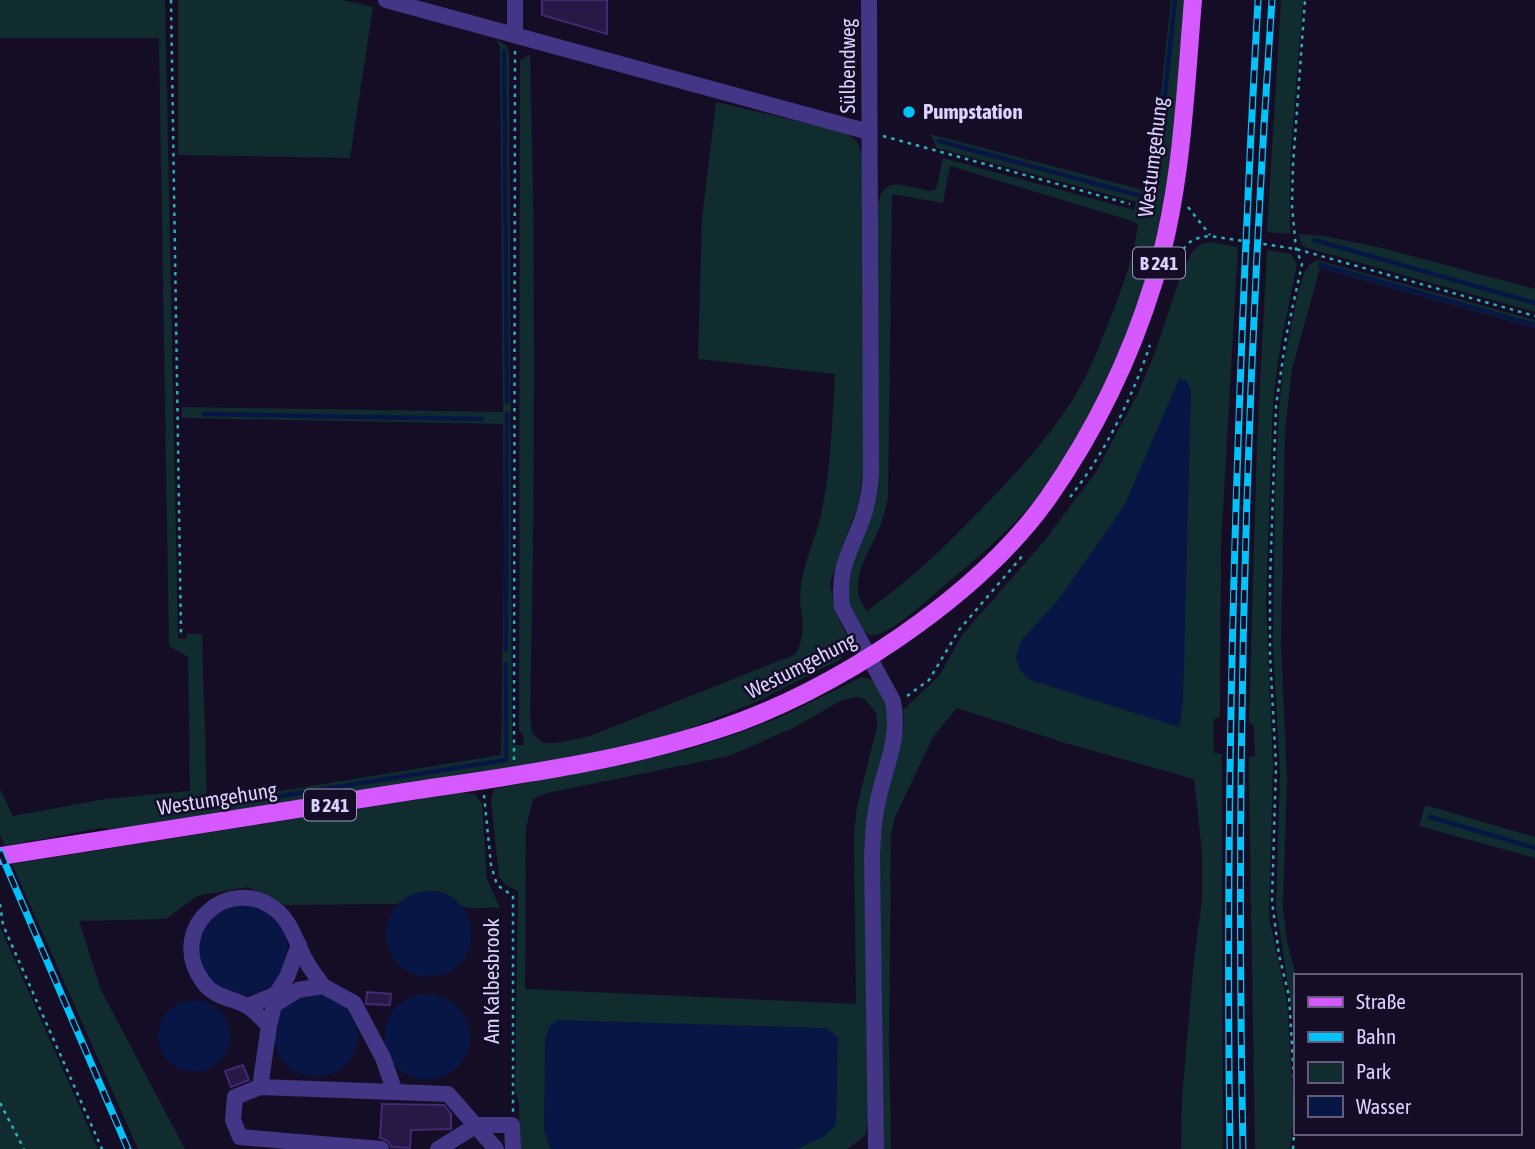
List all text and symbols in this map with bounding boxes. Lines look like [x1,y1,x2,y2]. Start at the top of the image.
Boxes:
street label: Sülbendweg [835,18,859,114]
street label: Westumgehung [1133,96,1171,218]
place label: Pumpstation [923,99,1023,123]
marker: Pumpstation [901,104,917,120]
road number: B 241 [1133,247,1185,278]
street label: Westumgehung [741,627,860,703]
street label: Westumgehung [155,777,278,819]
road number: B 241 [304,790,356,820]
street label: Am Kalbesbrook [479,918,503,1044]
legend [1294,974,1521,1135]
text: Straße [1356,989,1406,1013]
text: Bahn [1356,1024,1396,1048]
text: Park [1356,1059,1391,1083]
text: Wasser [1356,1094,1412,1118]

